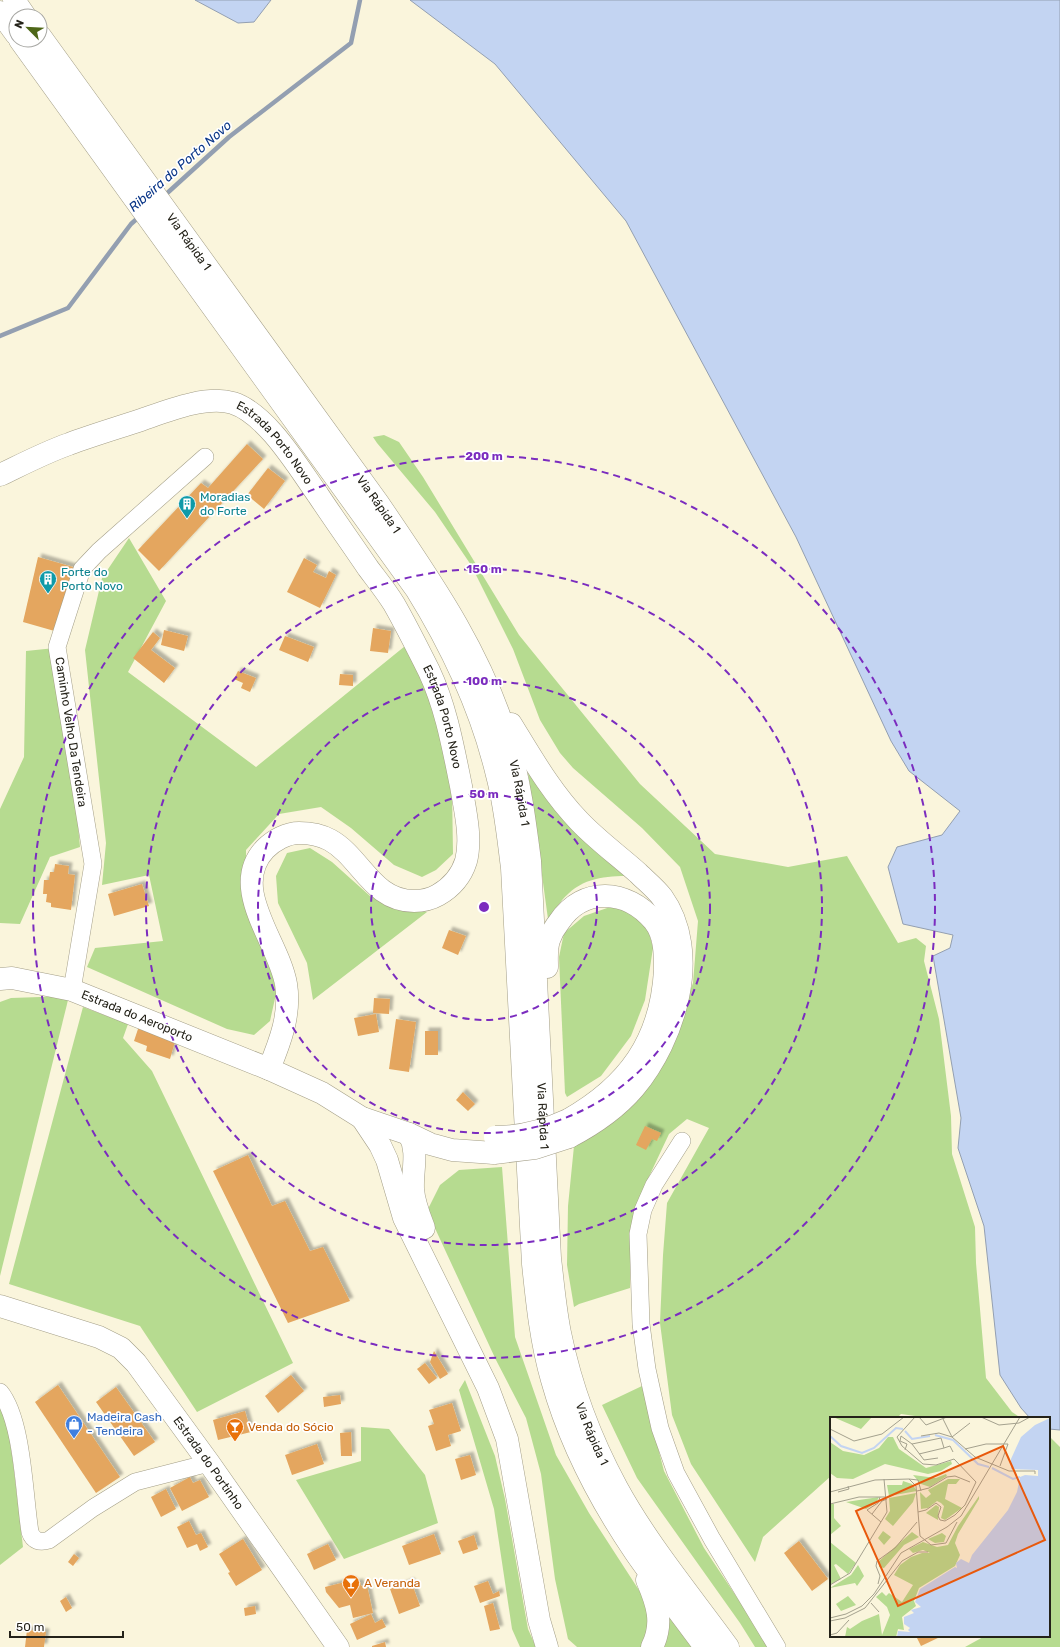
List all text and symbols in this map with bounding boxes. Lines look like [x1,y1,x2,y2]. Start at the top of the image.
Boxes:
north arrow [8,8,48,48]
text: N [12,18,27,30]
water label: Ribeira do Porto Novo [126,117,234,215]
street label: Via Rápida 1 [164,211,214,273]
street label: Estrada Porto Novo [234,398,316,487]
text: 200 m [465,449,503,463]
street label: Via Rápida 1 [354,473,404,536]
place label: Moradias do Forte [200,490,250,518]
building icon: Moradias do Forte [177,494,197,519]
text: 150 m [466,562,502,576]
place label: Forte do Porto Novo [61,565,123,593]
building icon: Forte do Porto Novo [38,569,58,594]
street label: Caminho Velho Da Tendeira [52,656,90,808]
street label: Estrada Porto Novo [420,663,464,770]
text: 100 m [466,674,502,688]
street label: Via Rápida 1 [506,759,532,827]
text: 50 m [469,787,499,801]
centre of rings [477,900,491,914]
street label: Estrada do Aeroporto [79,987,195,1045]
street label: Via Rápida 1 [534,1082,552,1149]
street label: Via Rápida 1 [573,1401,611,1468]
place label: Madeira Cash - Tendeira [87,1410,162,1438]
shop icon: Madeira Cash - Tendeira [64,1414,84,1439]
street label: Estrada do Portinho [170,1414,246,1512]
bar icon: Venda do Sócio [225,1417,245,1442]
inset map [830,1417,1050,1637]
place label: Venda do Sócio [248,1420,334,1434]
bar icon: A Veranda [341,1573,361,1598]
place label: A Veranda [364,1576,420,1590]
scale bar [10,1613,123,1639]
text: 50 m [16,1620,44,1634]

